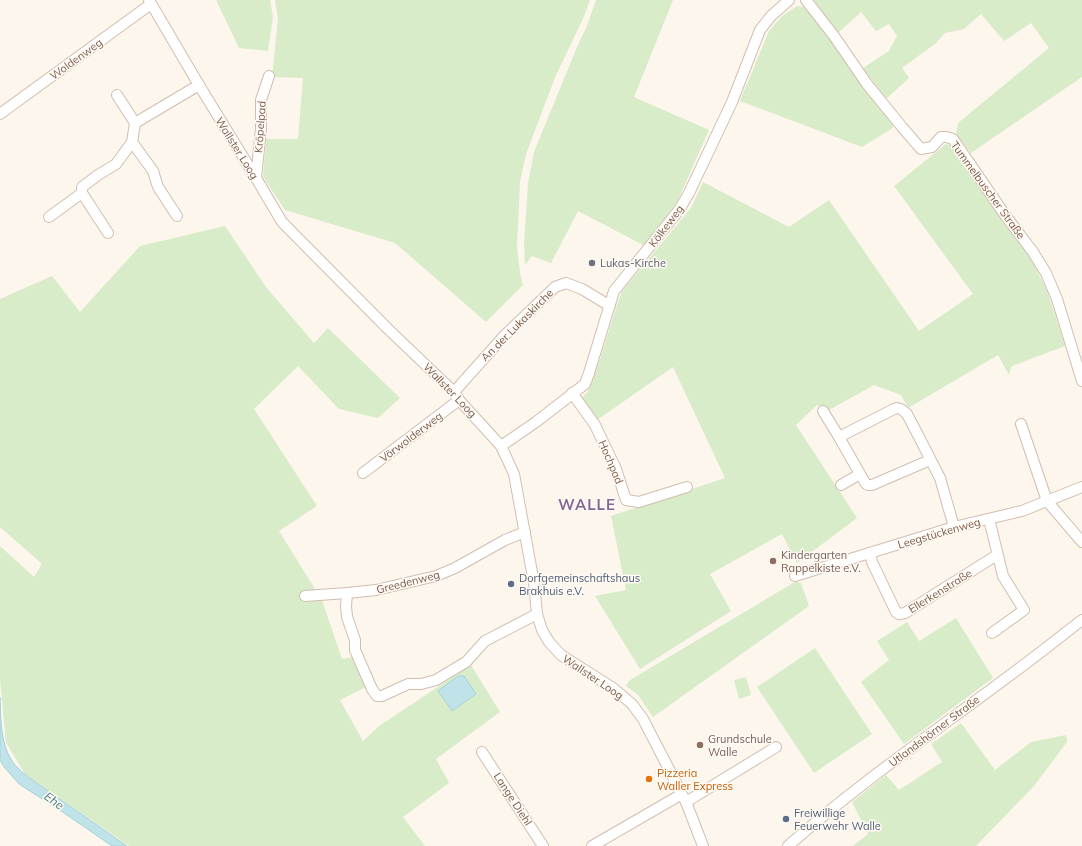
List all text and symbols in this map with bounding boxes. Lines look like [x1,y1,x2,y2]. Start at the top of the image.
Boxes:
street label: Woldenweg [47,35,105,83]
street label: Kröpelpad [251,100,269,154]
street label: Wallster Loog [212,114,262,182]
street label: Tummelbuscher Straße [948,138,1028,242]
street label: Kölkeweg [646,202,686,250]
place label: Lukas-Kirche [600,256,666,270]
marker: Lukas-Kirche [587,258,597,268]
street label: An der Lukaskirche [478,286,556,364]
street label: Wallster Loog [420,360,480,420]
street label: Vörwolderweg [377,409,445,465]
street label: Hochpad [595,438,627,486]
district label: WALLE [558,495,616,514]
street label: Leegstückenweg [896,514,982,552]
place label: Kindergarten Rappelkiste e.V. [781,548,861,575]
marker: Kindergarten Rappelkiste e.V. [768,556,778,566]
street label: Ellerkenstraße [906,566,974,616]
street label: Greedenweg [375,567,441,597]
place label: Dorfgemeinschaftshaus Brakhuis e.V. [519,571,640,598]
marker: Dorfgemeinschaftshaus Brakhuis e.V. [506,579,516,589]
street label: Wallster Loog [560,651,626,703]
street label: Utlandshörner Straße [886,692,982,770]
place label: Grundschule Walle [708,732,772,759]
marker: Grundschule Walle [695,740,705,750]
place label: Pizzeria Waller Express [657,766,733,793]
street label: Lange Diehl [491,770,535,828]
marker: Pizzeria Waller Express [644,774,654,784]
water label: Ehe [42,789,67,813]
place label: Freiwillige Feuerwehr Walle [794,806,881,833]
marker: Freiwillige Feuerwehr Walle [781,814,791,824]

